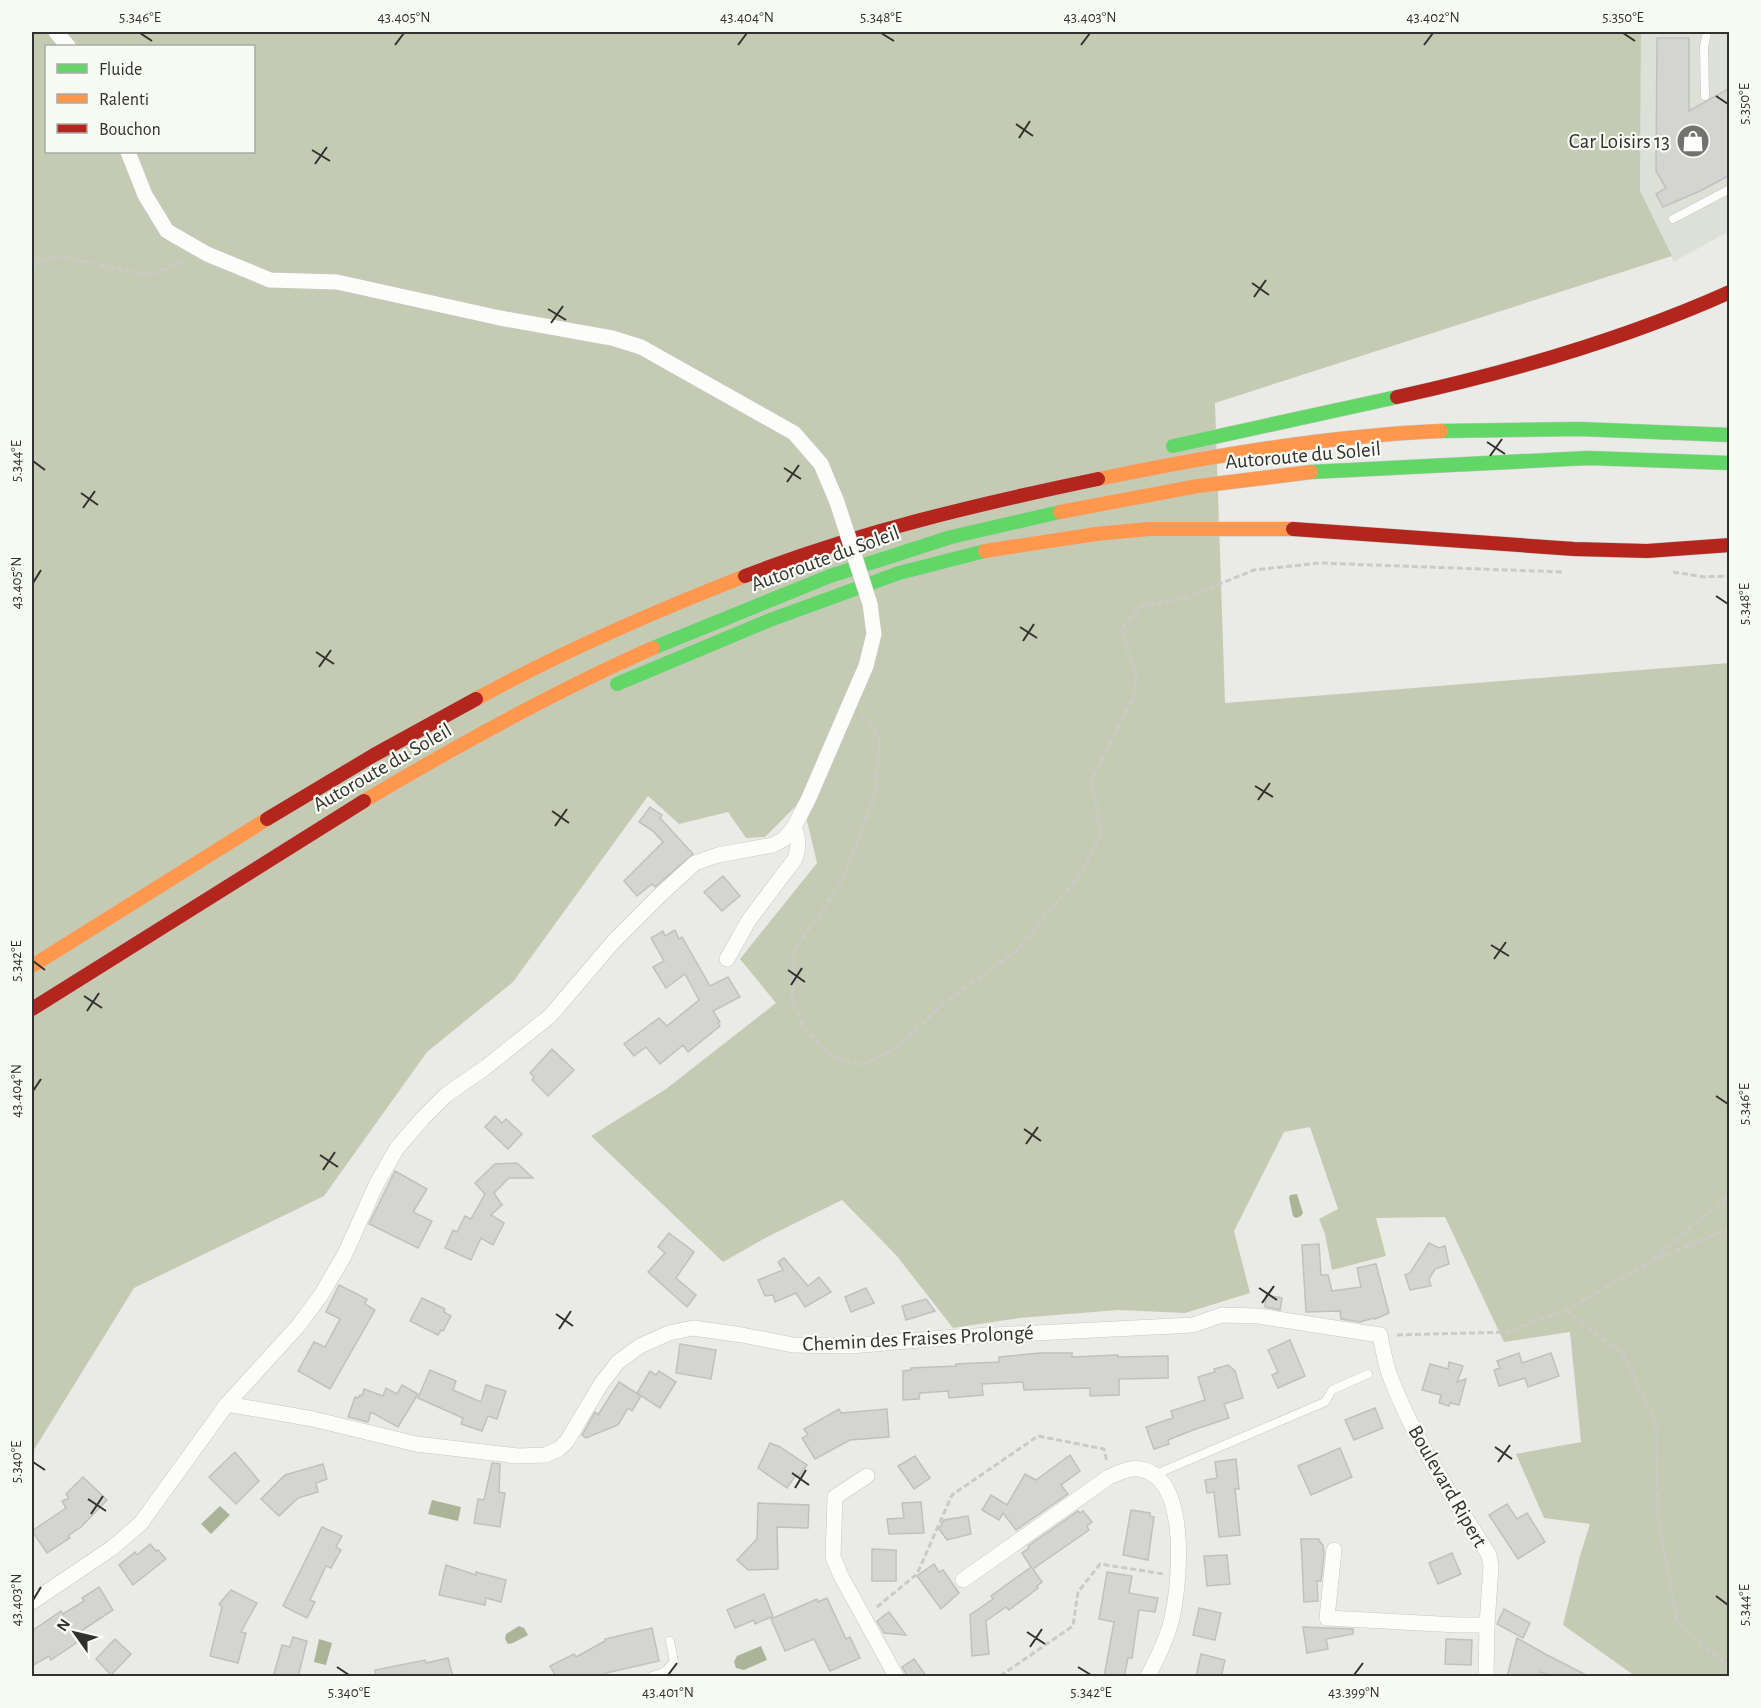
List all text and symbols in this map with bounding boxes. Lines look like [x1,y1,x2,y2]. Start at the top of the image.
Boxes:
text: 5.346°E [119,10,161,25]
text: 43.405°N [378,10,430,25]
text: 43.404°N [720,10,774,25]
text: 5.348°E [860,10,902,25]
text: 43.403°N [1064,10,1116,25]
text: 43.402°N [1406,10,1460,25]
text: 5.350°E [1602,10,1644,25]
legend [45,45,255,153]
text: Fluide [99,61,142,79]
text: 5.350°E [1737,83,1752,125]
text: Ralenti [99,91,149,109]
text: Bouchon [99,121,161,139]
shop icon: Car Loisirs 13 [1675,123,1711,159]
place label: Car Loisirs 13 [1569,131,1670,152]
street label: Autoroute du Soleil [1224,438,1382,473]
text: 5.344°E [9,440,24,482]
street label: Autoroute du Soleil [748,522,902,595]
text: 43.405°N [9,557,24,609]
text: 5.348°E [1737,583,1752,625]
street label: Autoroute du Soleil [309,719,455,816]
text: 5.342°E [9,940,24,982]
text: 43.404°N [9,1064,24,1118]
text: 5.346°E [1737,1083,1752,1125]
street label: Chemin des Fraises Prolongé [802,1322,1034,1355]
street label: Boulevard Ripert [1404,1422,1491,1551]
text: 5.340°E [9,1441,24,1483]
text: 43.403°N [9,1574,24,1626]
text: 5.344°E [1737,1584,1752,1626]
north arrow [45,1603,105,1663]
text: N [54,1616,73,1634]
text: 5.340°E [328,1685,370,1700]
text: 43.401°N [642,1685,694,1700]
text: 5.342°E [1070,1685,1112,1700]
text: 43.399°N [1328,1685,1380,1700]

